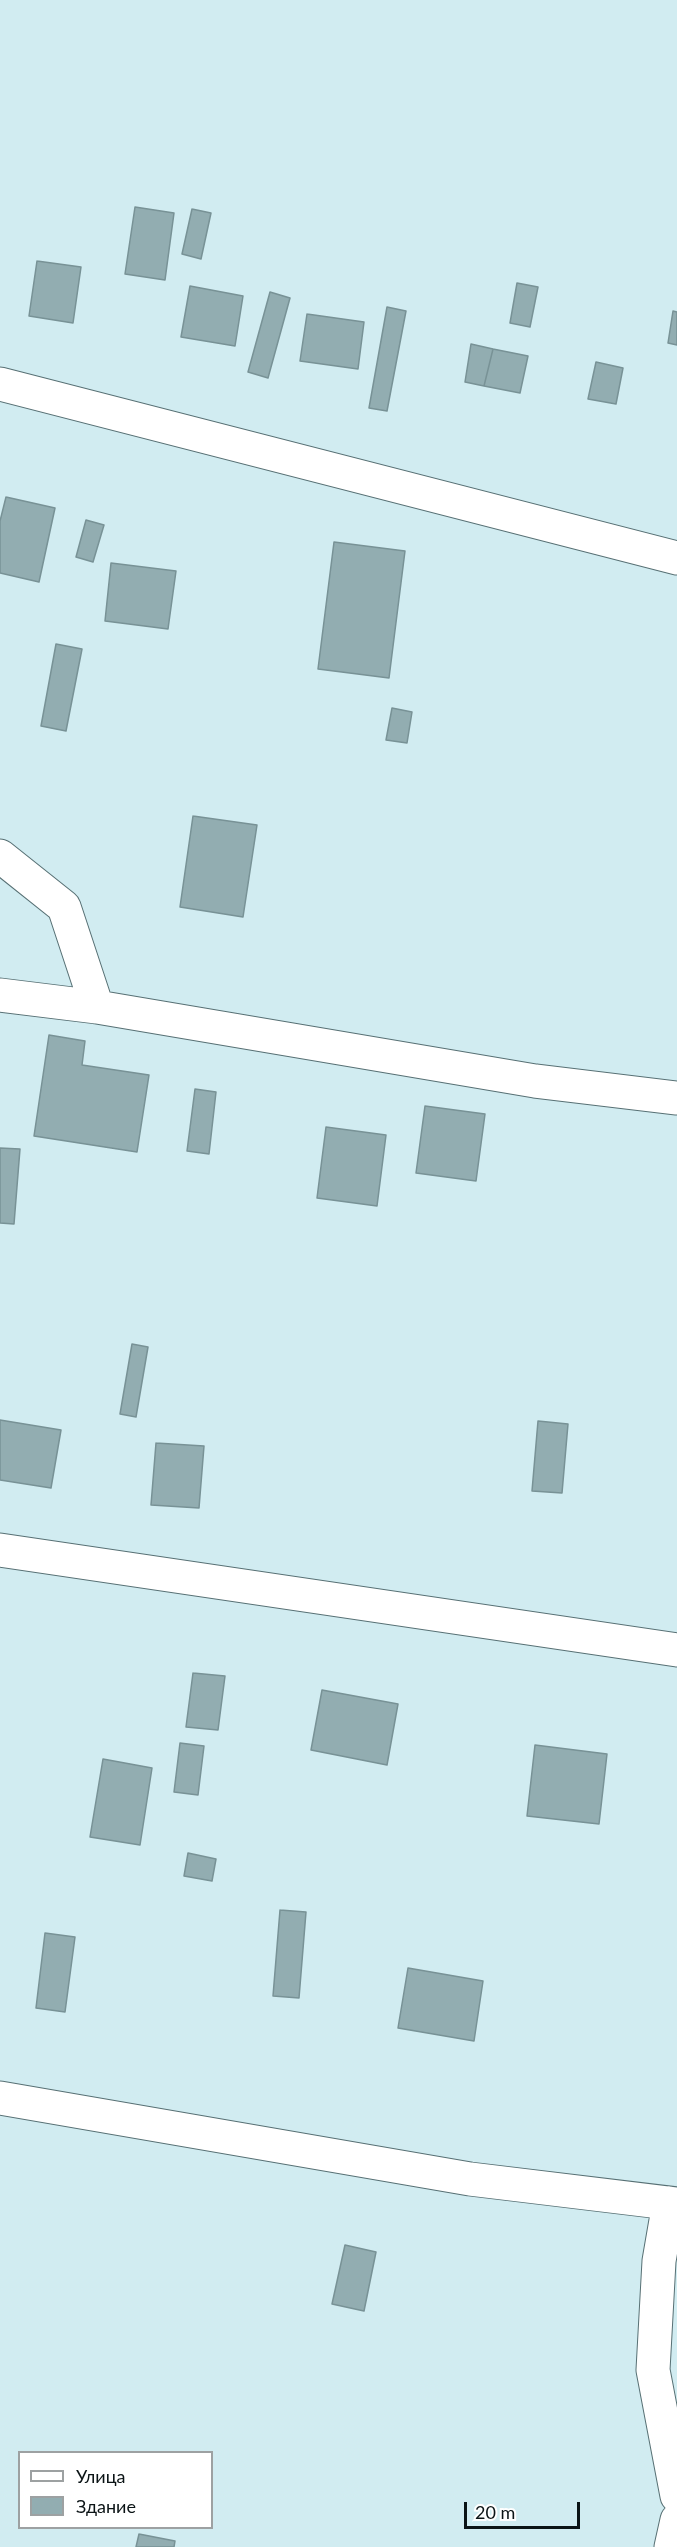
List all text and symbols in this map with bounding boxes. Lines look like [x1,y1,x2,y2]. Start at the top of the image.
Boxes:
legend [18,2451,213,2529]
text: Улица [76,2465,126,2487]
scale bar [467,2490,582,2528]
text: Здание [76,2495,136,2517]
text: 20 m [475,2501,515,2523]

